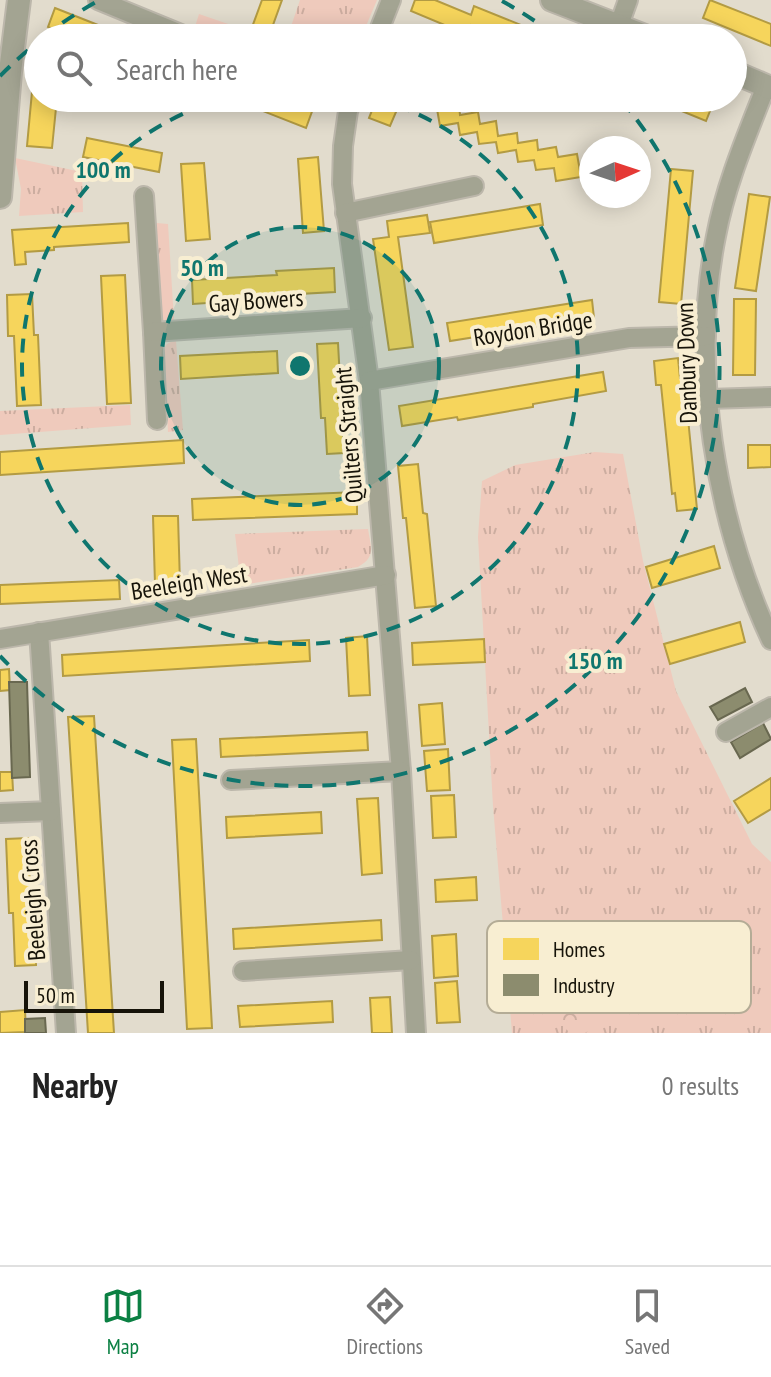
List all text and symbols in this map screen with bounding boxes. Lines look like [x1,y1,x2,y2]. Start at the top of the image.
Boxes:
search box [24,24,747,112]
icon: search [52,46,96,90]
text: Search here [116,49,238,88]
north arrow [579,136,651,208]
text: 100 m [75,154,131,185]
text: 50 m [180,252,224,283]
street label: Gay Bowers [208,282,304,319]
street label: Danbury Down [669,302,704,424]
street label: Roydon Bridge [471,304,595,353]
centre of rings [286,352,314,380]
street label: Quilters Straight [327,365,370,504]
street label: Beeleigh West [129,558,250,607]
text: 150 m [567,645,623,676]
street label: Beeleigh Cross [13,838,52,962]
legend [487,921,751,1013]
text: Homes [553,935,605,963]
text: Industry [553,971,615,999]
scale bar [24,977,164,1013]
text: 50 m [36,981,75,1009]
text: Nearby [32,1063,117,1107]
text: 0 results [662,1069,739,1102]
tab: Map [101,1284,145,1360]
tab: Directions [347,1284,423,1360]
tab: Saved [625,1284,670,1360]

